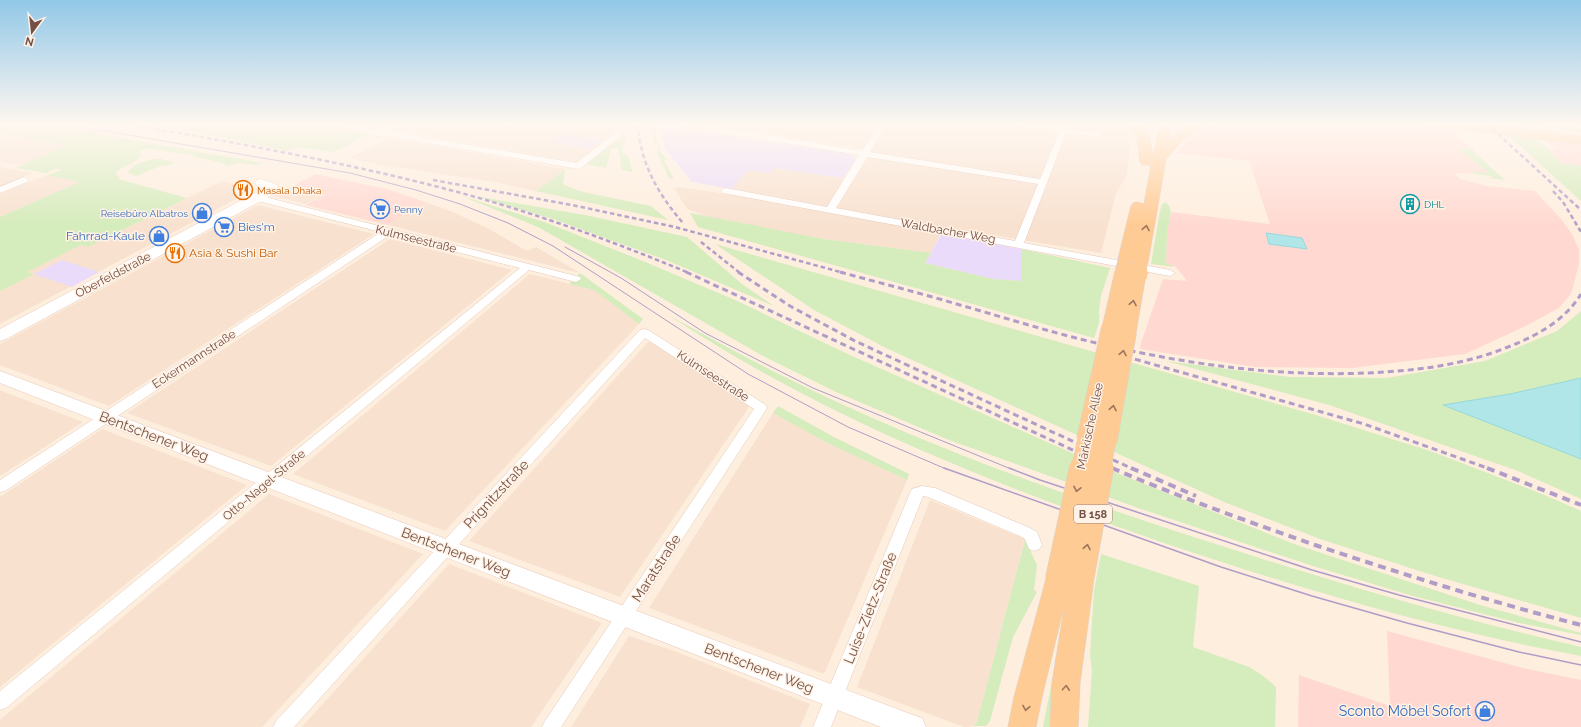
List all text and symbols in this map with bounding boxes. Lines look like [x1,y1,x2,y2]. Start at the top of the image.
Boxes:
north arrow [12,12,52,52]
text: N [24,34,35,49]
restaurant icon: Masala Dhaka [232,179,254,201]
place label: Masala Dhaka [257,185,321,196]
building icon: DHL [1399,193,1421,215]
supermarket icon: Penny [369,198,391,220]
place label: DHL [1424,199,1445,210]
shop icon: Reisebüro Albatros [191,202,213,224]
place label: Penny [394,204,424,215]
place label: Reisebüro Albatros [101,208,188,219]
supermarket icon: Bies'm [213,216,235,238]
street label: Waldbacher Weg [899,216,997,246]
place label: Bies'm [238,220,275,234]
street label: Kulmseestraße [374,222,458,256]
shop icon: Fahrrad-Kaule [148,225,170,247]
one-way arrow [1142,225,1150,231]
place label: Fahrrad-Kaule [66,229,145,243]
restaurant icon: Asia & Sushi Bar [164,242,186,264]
place label: Asia & Sushi Bar [189,246,279,260]
street label: Oberfeldstraße [73,249,153,301]
one-way arrow [1128,300,1137,306]
street label: Eckermannstraße [150,327,238,391]
street label: Kulmseestraße [674,348,752,404]
one-way arrow [1119,350,1127,356]
street label: Märkische Allee [1074,381,1106,471]
one-way arrow [1108,405,1117,411]
street label: Bentschener Weg [97,408,211,464]
street label: Otto-Nagel-Straße [220,447,308,523]
street label: Prignitzstraße [460,456,532,532]
one-way arrow [1074,486,1082,492]
road number: B 158 [1074,505,1112,523]
street label: Bentschener Weg [399,524,513,580]
street label: Maratstraße [628,531,684,605]
one-way arrow [1082,544,1091,550]
street label: Luise-Zietz-Straße [840,550,900,666]
street label: Bentschener Weg [702,640,816,696]
one-way arrow [1061,685,1070,691]
shop icon: Sconto Möbel Sofort [1474,700,1496,722]
place label: Sconto Möbel Sofort [1339,703,1471,719]
one-way arrow [1022,705,1030,712]

